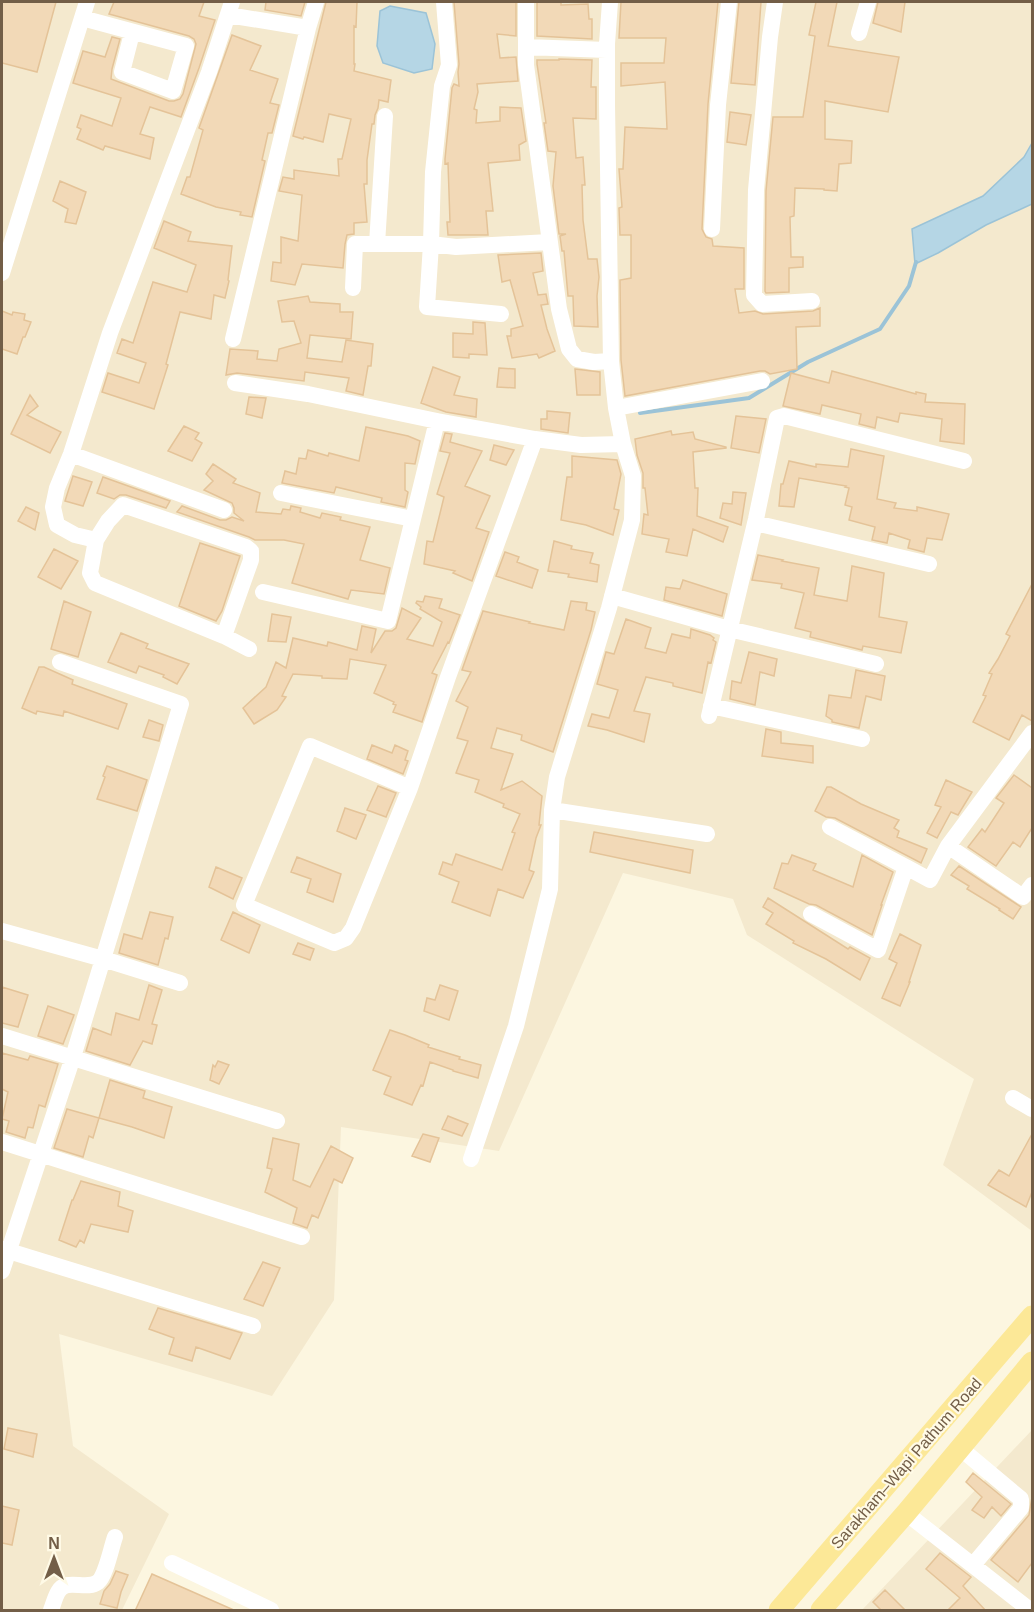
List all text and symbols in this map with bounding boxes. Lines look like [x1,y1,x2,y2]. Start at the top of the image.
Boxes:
street label: Sarakham–Wapi Pathum Road [828,1375,985,1552]
north arrow [24,1528,84,1588]
text: N [48,1535,60,1552]

